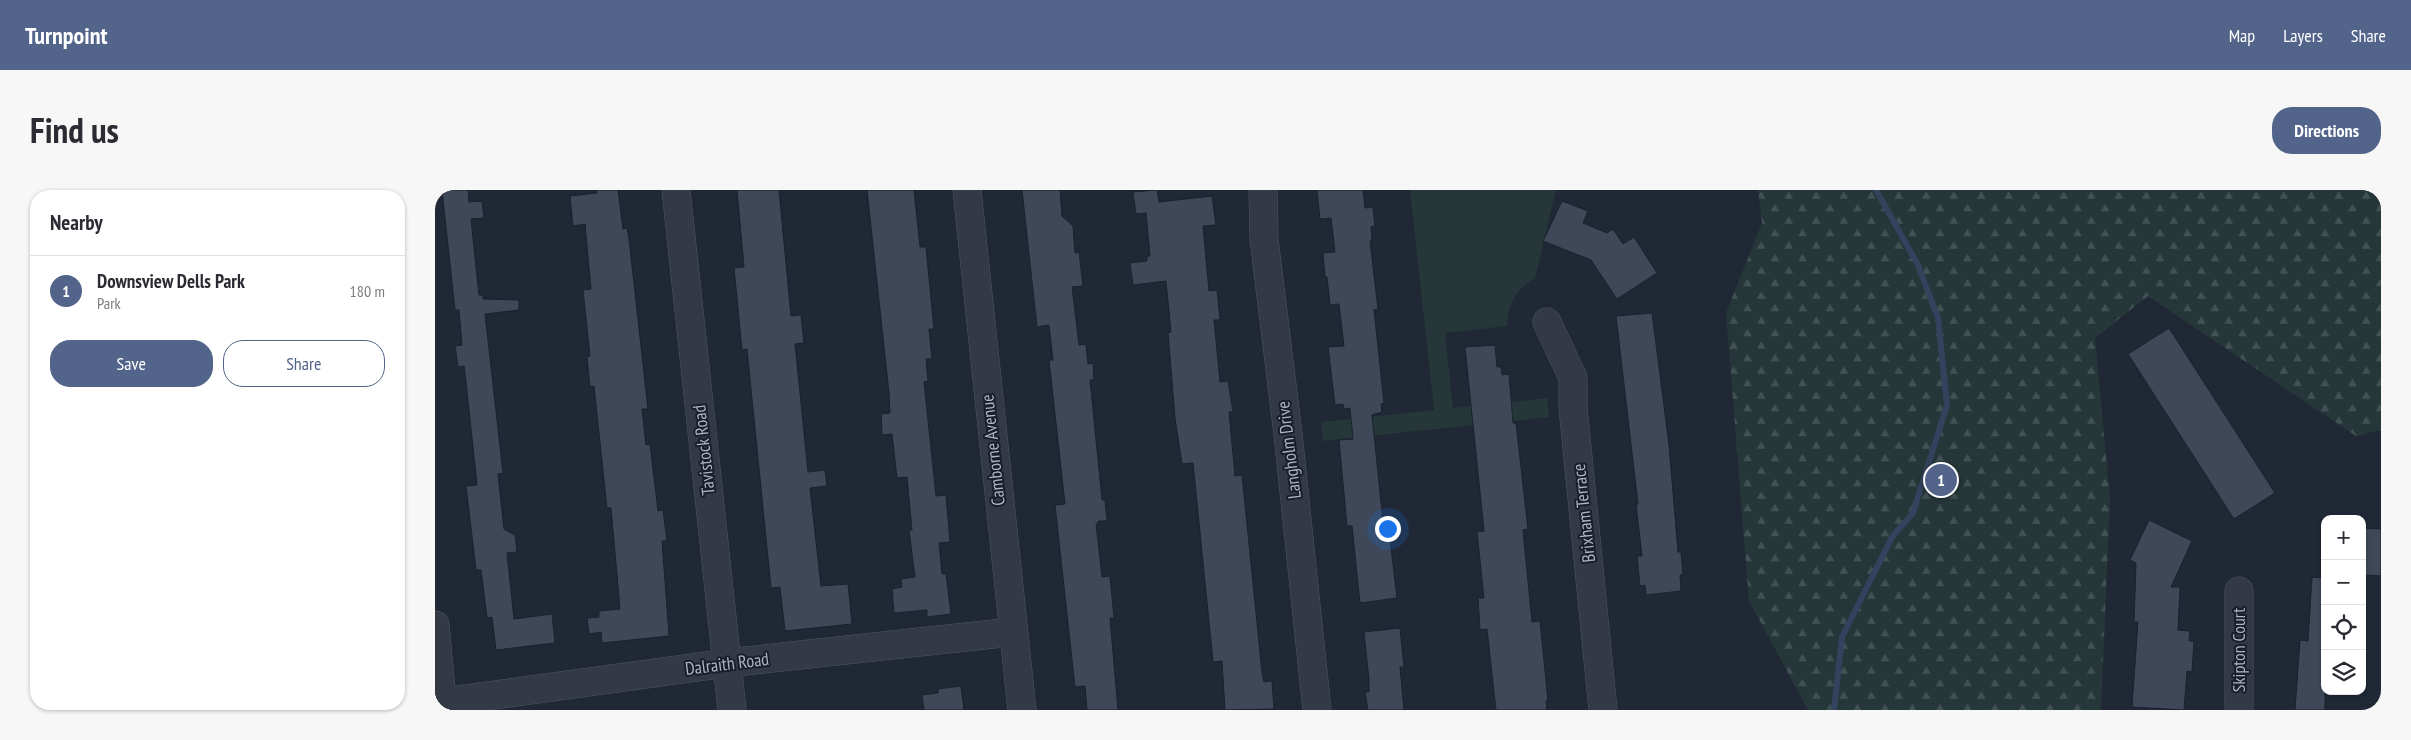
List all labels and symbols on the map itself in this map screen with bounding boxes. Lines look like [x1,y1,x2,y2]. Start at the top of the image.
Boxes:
street label: Camborne Avenue [975,393,1010,507]
street label: Langholm Drive [1271,400,1306,500]
street label: Tavistock Road [687,404,720,496]
pin: 1 [1925,461,1957,499]
street label: Brixham Terrace [1567,463,1600,564]
your location [1375,516,1401,542]
street label: Skipton Court [2227,608,2250,692]
street label: Dalraith Road [684,647,770,680]

